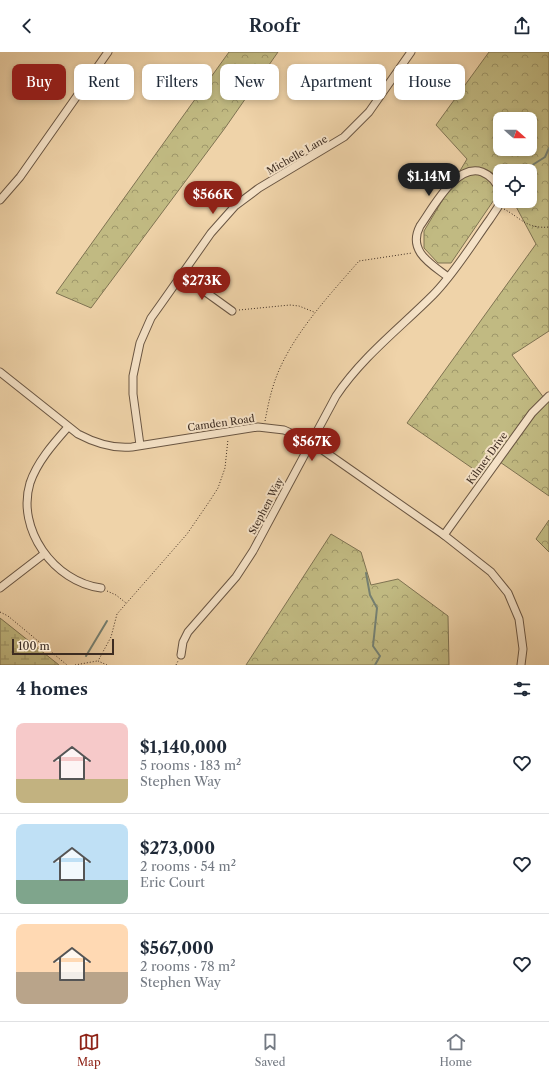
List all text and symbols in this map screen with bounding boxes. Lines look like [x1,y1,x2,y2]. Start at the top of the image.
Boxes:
icon: back [16,15,38,37]
text: Roofr [249,15,300,37]
icon: share [511,15,533,37]
chip: Buy [12,64,66,100]
chip: Rent [74,64,134,100]
chip: Filters [142,64,212,100]
chip: New [220,64,279,100]
chip: Apartment [287,64,386,100]
chip: House [394,64,465,100]
north arrow [493,112,537,156]
map controls [493,112,537,208]
street label: Michelle Lane [264,132,330,178]
pin: $1.14M [396,163,462,197]
button: locate [493,164,537,208]
text: $1.14M [407,168,451,184]
pin: $566K [185,181,241,215]
text: $566K [193,186,233,202]
pin: $273K [174,267,230,301]
text: $273K [182,272,222,288]
street label: Camden Road [187,412,255,434]
pin: $567K [284,428,340,462]
street label: Kilmer Drive [464,429,511,487]
text: $567K [292,433,332,449]
street label: Stephen Way [246,475,287,537]
scale bar [12,637,114,656]
text: 100 m [18,639,50,653]
icon: filters [511,678,533,700]
text: 4 homes [16,679,88,699]
text: $1,140,000 [140,737,227,757]
icon: home [48,739,96,787]
icon: heart [511,752,533,774]
text: 5 rooms · 183 m² [140,757,241,773]
text: Stephen Way [140,773,221,789]
text: $273,000 [140,838,215,858]
icon: home [48,840,96,888]
icon: heart [511,853,533,875]
text: 2 rooms · 54 m² [140,858,236,874]
text: Eric Court [140,874,205,890]
text: $567,000 [140,938,214,958]
icon: home [48,940,96,988]
icon: heart [511,953,533,975]
text: 2 rooms · 78 m² [140,958,236,974]
text: Stephen Way [140,974,221,990]
tab: Map [77,1031,101,1069]
tab: Saved [255,1031,285,1069]
tab: Home [440,1031,472,1069]

